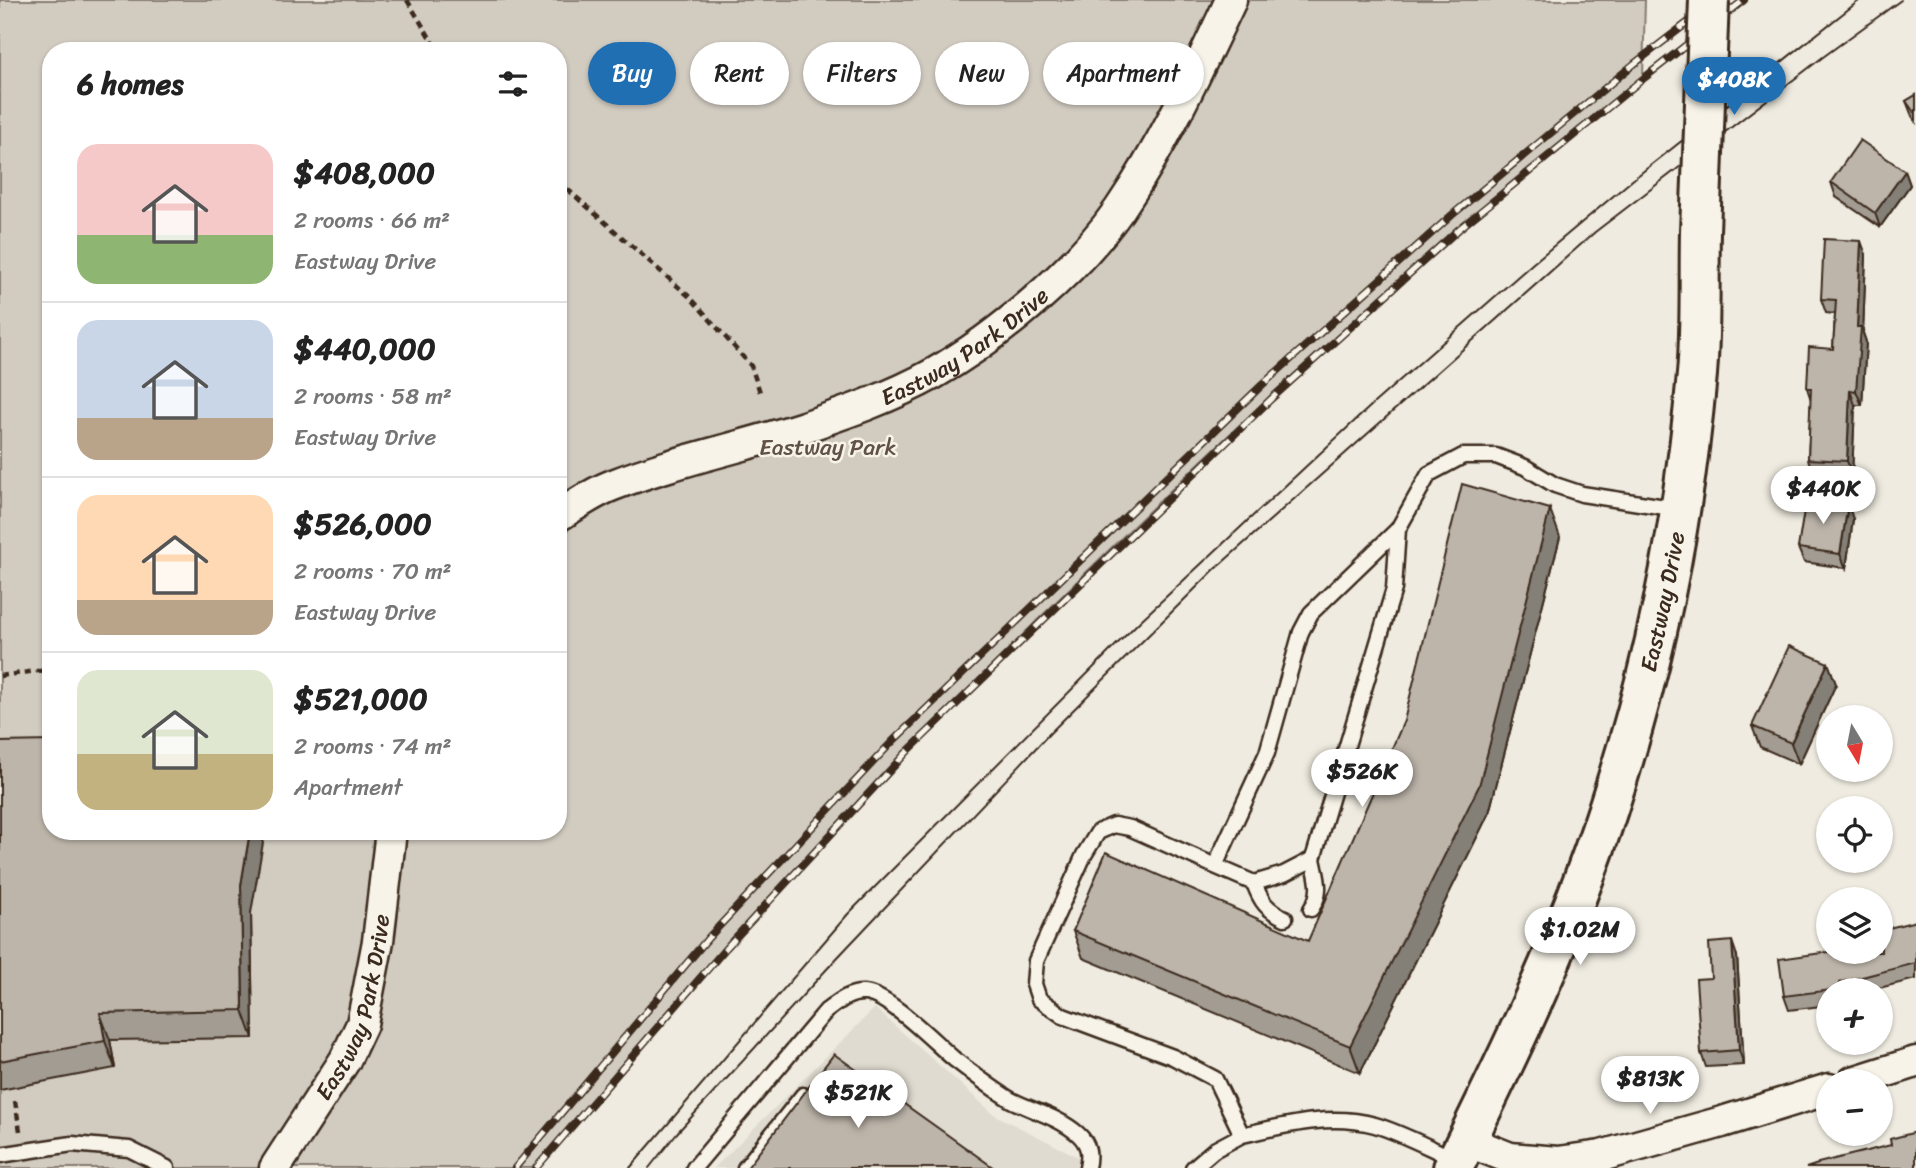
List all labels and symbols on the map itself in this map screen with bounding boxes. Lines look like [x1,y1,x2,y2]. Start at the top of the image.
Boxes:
pin: $408K [1685,58,1783,117]
street label: Eastway Park Drive [874,276,1059,417]
park label: Eastway Park [759,427,897,468]
pin: $440K [1774,466,1872,526]
street label: Eastway Drive [1628,528,1697,676]
north arrow [1816,705,1894,782]
pin: $526K [1313,750,1411,809]
pin: $1.02M [1523,908,1637,967]
street label: Eastway Park Drive [304,912,402,1108]
pin: $813K [1601,1056,1699,1116]
pin: $521K [809,1070,907,1130]

